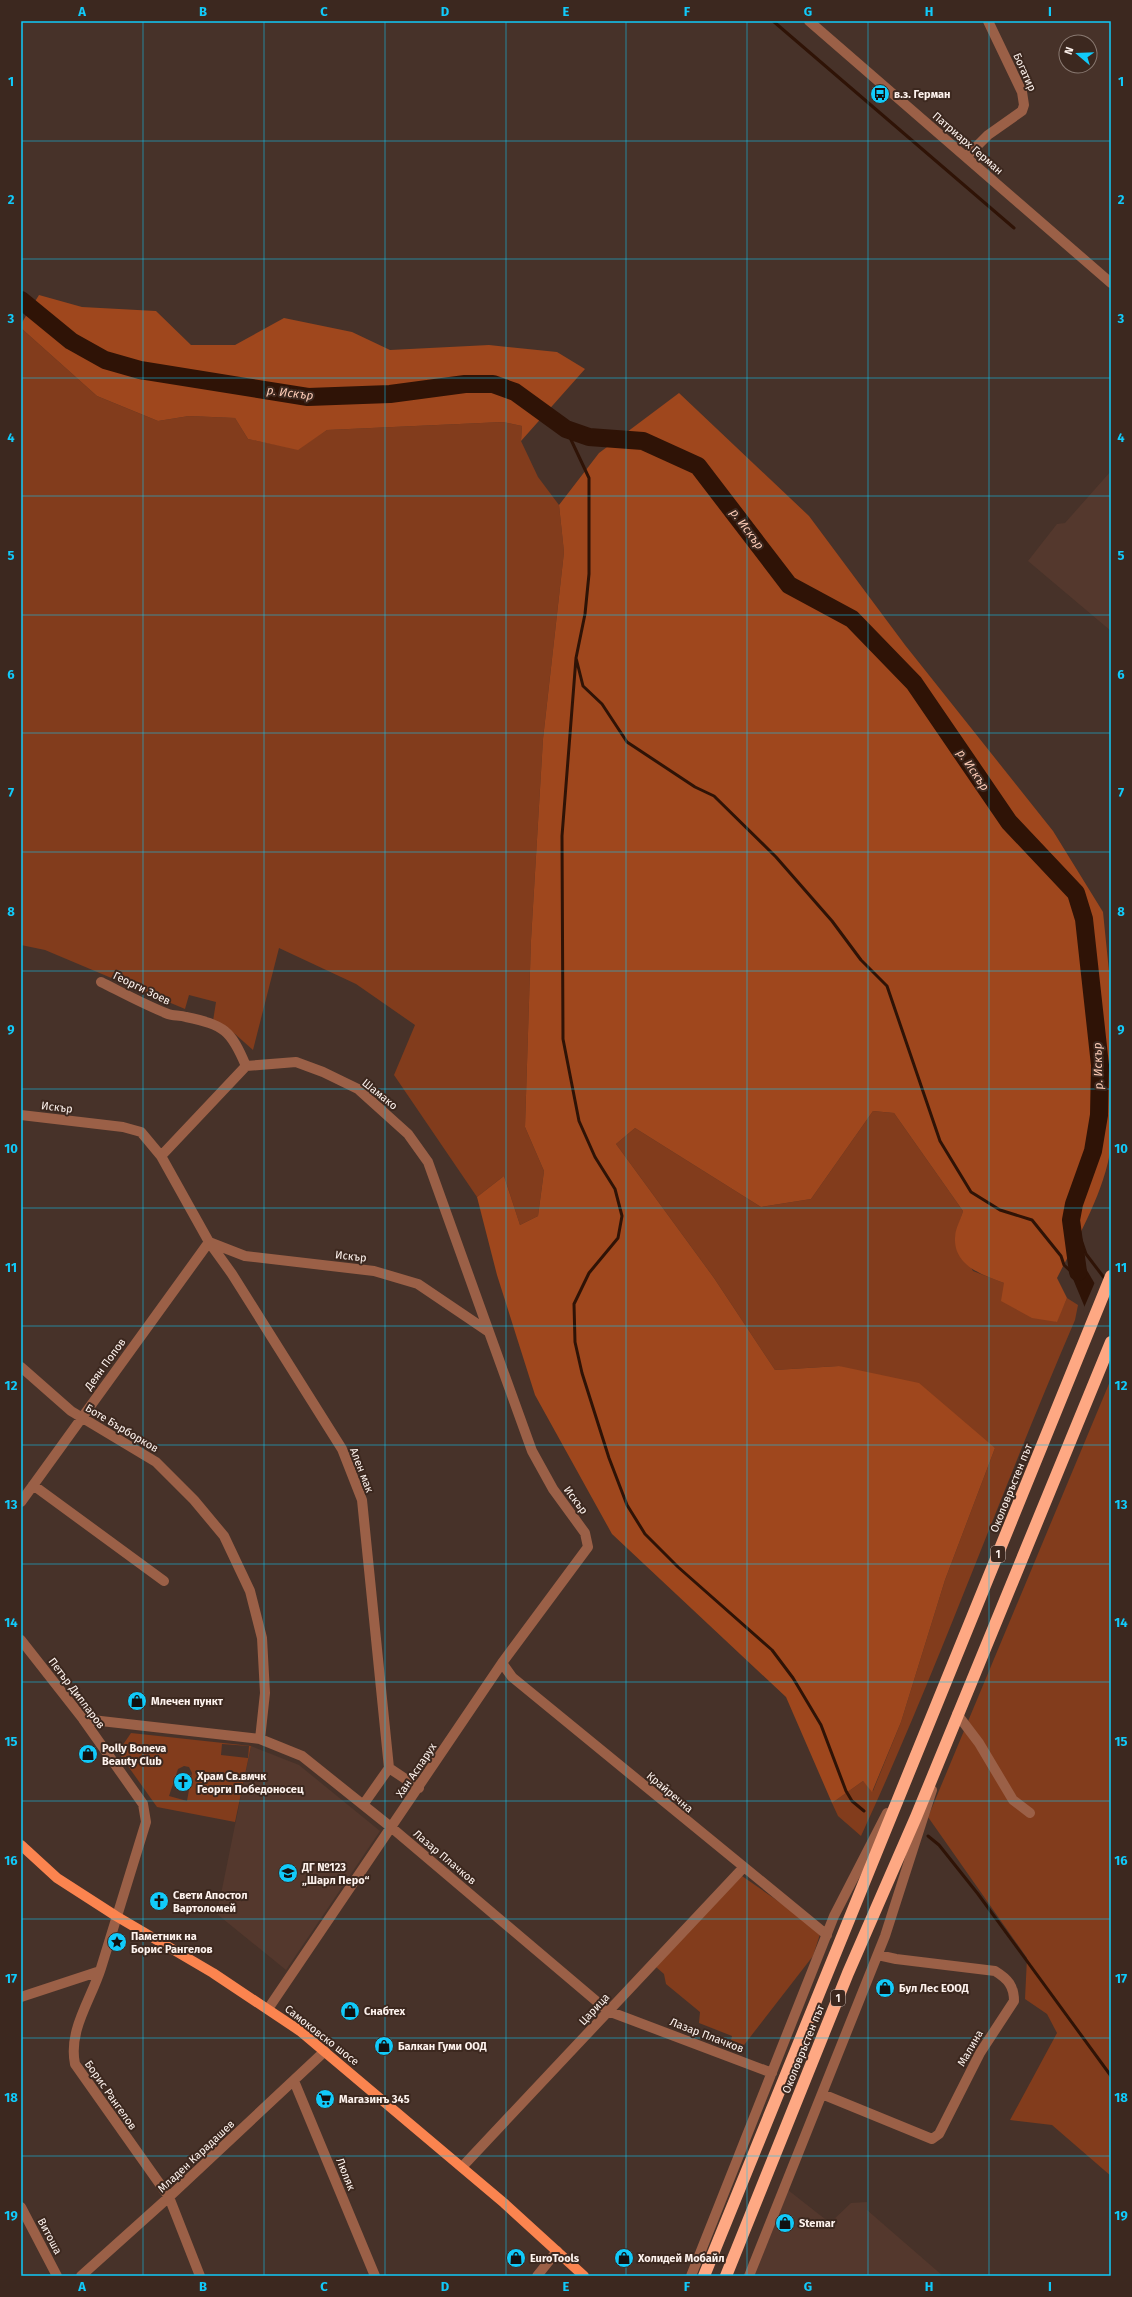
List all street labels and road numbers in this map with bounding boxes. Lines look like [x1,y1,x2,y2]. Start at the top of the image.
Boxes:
street label: Богатир [1010,51,1039,94]
street label: Патриарх Герман [930,109,1005,177]
street label: Георги Зоев [111,969,173,1008]
street label: Шамако [359,1076,400,1113]
street label: Искър [40,1099,73,1116]
street label: Искър [335,1248,367,1265]
street label: Деян Попов [82,1336,129,1394]
street label: Боте Бърборков [83,1402,161,1455]
street label: Околовръстен път [988,1442,1035,1534]
street label: Ален мак [347,1446,376,1495]
street label: Искър [561,1484,590,1517]
road number: 1 [991,1546,1005,1562]
street label: Петър Дипларов [46,1655,108,1731]
street label: Хан Аспарух [394,1740,440,1800]
street label: Крайречна [644,1769,696,1816]
street label: Лазар Плачков [411,1827,479,1887]
road number: 1 [831,1990,845,2006]
street label: Царица [576,1991,612,2028]
street label: Самоковско шосе [282,2002,361,2068]
street label: Околовръстен път [780,2003,827,2095]
street label: Лазар Плачков [668,2015,746,2056]
street label: Малина [955,2028,986,2069]
street label: Борис Рангелов [82,2058,139,2132]
street label: Младен Карадашев [155,2117,237,2195]
street label: Люляк [333,2156,358,2193]
street label: Витоша [35,2216,64,2257]

